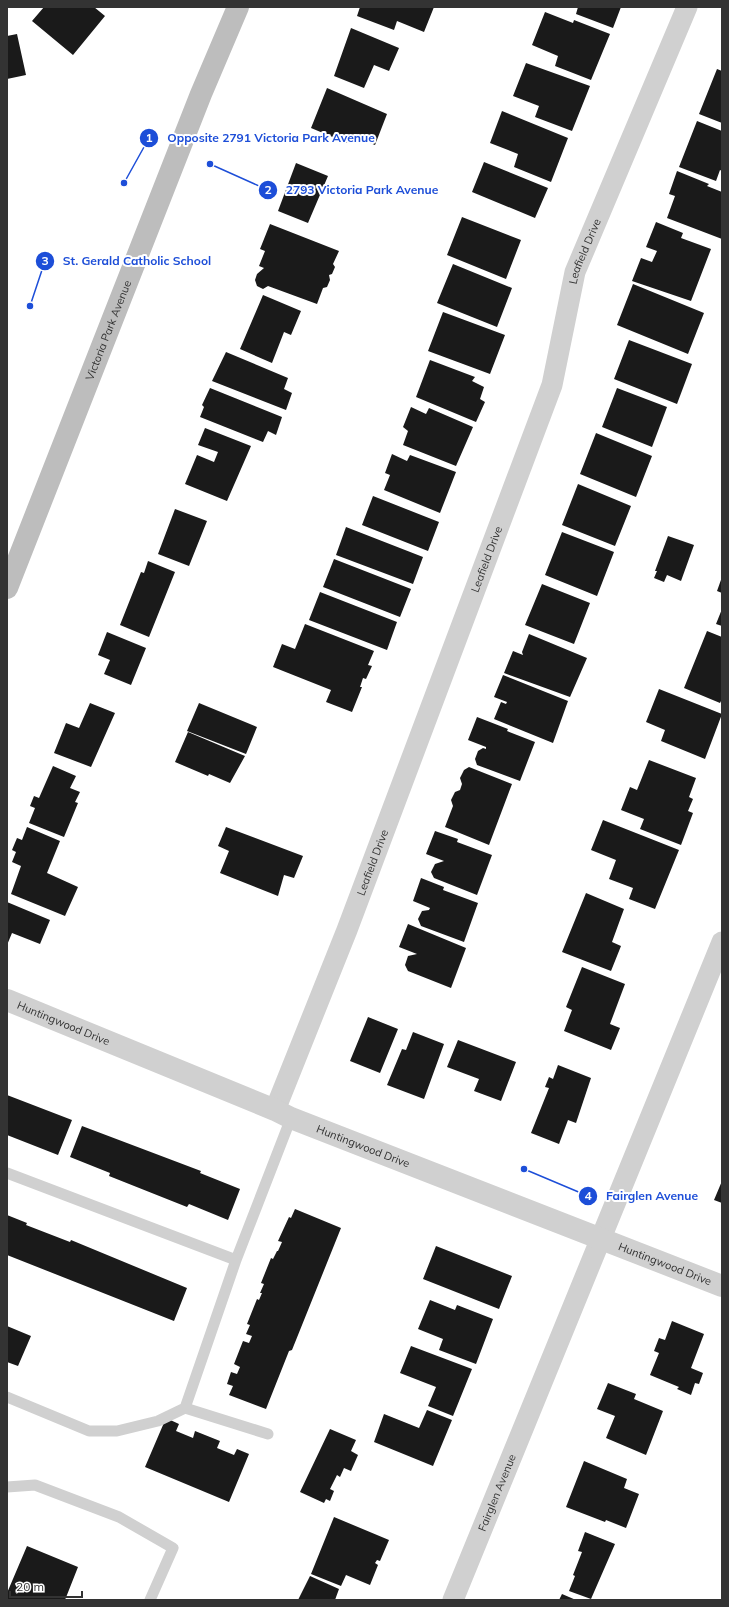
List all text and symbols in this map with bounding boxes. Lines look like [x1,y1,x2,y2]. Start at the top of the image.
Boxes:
callout: Opposite 2791 Victoria Park Avenue [139,126,383,150]
text: 1 [145,130,153,145]
text: Opposite 2791 Victoria Park Avenue [167,130,375,145]
callout: 2793 Victoria Park Avenue [258,178,446,202]
text: 2 [264,182,272,197]
text: 2793 Victoria Park Avenue [286,182,439,197]
street label: Leafield Drive [566,216,604,285]
callout: St. Gerald Catholic School [35,249,219,273]
text: 3 [41,253,49,268]
text: St. Gerald Catholic School [63,253,211,268]
street label: Victoria Park Avenue [82,278,134,382]
street label: Leafield Drive [468,524,505,594]
street label: Leafield Drive [354,827,391,898]
street label: Huntingwood Drive [15,998,112,1048]
street label: Huntingwood Drive [314,1122,412,1171]
callout: Fairglen Avenue [578,1184,706,1208]
text: 4 [584,1188,592,1203]
text: Fairglen Avenue [606,1188,698,1203]
street label: Huntingwood Drive [616,1239,714,1288]
street label: Fairglen Avenue [475,1452,519,1533]
scale bar [10,1573,82,1599]
text: 20 m [16,1579,44,1594]

